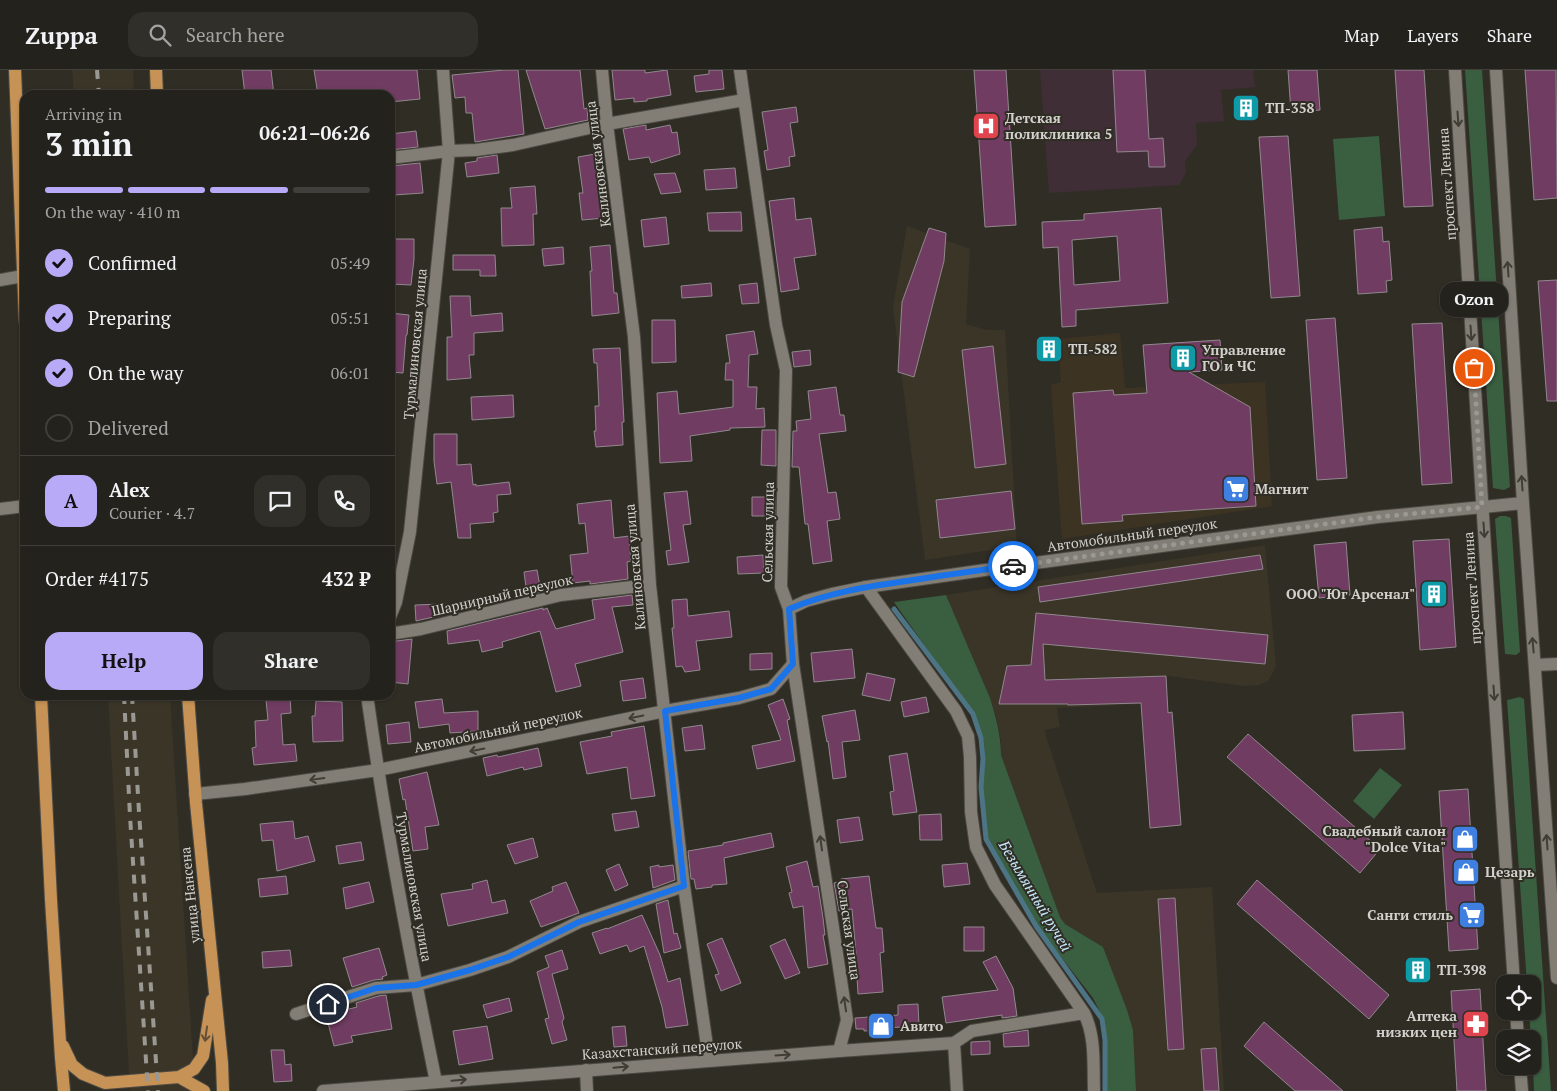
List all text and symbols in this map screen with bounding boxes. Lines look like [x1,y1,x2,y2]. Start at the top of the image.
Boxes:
search box [128,12,478,57]
text: Zuppa [25,19,98,51]
icon: search [146,21,174,49]
text: Search here [186,22,285,47]
text: Map [1344,23,1379,47]
text: Layers [1407,23,1459,47]
text: Share [1487,23,1532,47]
building icon: ТП-358 [1231,93,1261,123]
place label: ТП-358 [1265,98,1315,117]
street label: Калиновская улица [580,100,615,228]
text: Arriving in [45,103,122,125]
place label: Детская поликлиника 5 [1005,108,1112,143]
one-way arrow [1454,110,1463,126]
hospital icon: Детская поликлиника 5 [971,111,1001,141]
text: 06:21–06:26 [259,120,370,145]
text: 3 min [45,123,133,165]
street label: проспект Ленина [1433,127,1460,241]
text: On the way · 410 m [45,201,180,223]
icon: check [45,249,73,277]
text: Confirmed [88,250,177,275]
text: 05:49 [331,252,370,274]
one-way arrow [1504,261,1513,277]
street label: Турмалиновская улица [398,268,431,420]
callout: Ozon [1440,283,1508,318]
text: Ozon [1454,288,1494,310]
icon: check [45,304,73,332]
text: Preparing [88,305,171,330]
text: 05:51 [331,307,370,329]
one-way arrow [1467,325,1476,341]
building icon: ТП-582 [1034,334,1064,364]
place label: ТП-582 [1068,339,1118,358]
place label: Управление ГО и ЧС [1202,340,1286,375]
building icon: Управление ГО и ЧС [1168,343,1198,373]
pin [1453,347,1495,389]
icon: bag [1460,354,1488,382]
icon: check [45,359,73,387]
text: On the way [88,360,183,385]
text: 06:01 [331,362,370,384]
text: Delivered [88,415,169,440]
supermarket icon: Магнит [1221,474,1251,504]
button: chat [254,475,306,527]
button: phone [318,475,370,527]
one-way arrow [1517,475,1526,491]
text: Alex [109,477,150,502]
place label: Магнит [1255,479,1309,498]
street label: Сельская улица [757,482,778,582]
text: A [64,488,78,513]
text: Courier · 4.7 [109,502,195,524]
street label: Калиновская улица [620,503,649,631]
street label: Автомобильный переулок [1046,513,1219,556]
one-way arrow [1479,522,1488,538]
street label: проспект Ленина [1458,531,1485,645]
courier [988,541,1038,591]
icon: car [999,552,1027,580]
text: Order #4175 [45,566,149,591]
text: 432 ₽ [322,566,370,591]
street label: Шарнирный переулок [430,569,575,620]
building icon: ООО "Юг Арсенал" [1419,579,1449,609]
place label: ООО "Юг Арсенал" [1286,584,1415,603]
button: Help [45,632,203,690]
button: Share [213,632,370,690]
one-way arrow [1529,638,1538,654]
one-way arrow [1490,684,1499,700]
street label: Автомобильный переулок [412,702,584,757]
one-way arrow [628,713,644,723]
one-way arrow [469,746,485,755]
one-way arrow [309,774,325,784]
street label: Турмалиновская улица [392,811,437,963]
place label: Свадебный салон "Dolce Vita" [1322,821,1446,856]
shop icon: Свадебный салон "Dolce Vita" [1450,824,1480,854]
one-way arrow [816,835,826,851]
water label: Безымянный ручей [994,835,1077,955]
one-way arrow [1543,835,1552,851]
street label: улица Нансена [175,846,204,945]
shop icon: Цезарь [1451,857,1481,887]
place label: Цезарь [1485,862,1535,881]
street label: Сельская улица [833,879,866,981]
supermarket icon: Санги стиль [1457,900,1487,930]
place label: Санги стиль [1367,905,1453,924]
building icon: ТП-398 [1403,955,1433,985]
place label: ТП-398 [1437,960,1487,979]
map controls [1496,975,1541,1075]
button: locate [1496,975,1541,1020]
pin [307,983,349,1025]
icon: home [314,990,342,1018]
one-way arrow [839,996,849,1012]
place label: Аптека низких цен [1376,1006,1457,1041]
pharmacy icon: Аптека низких цен [1461,1009,1491,1039]
shop icon: Авито [866,1011,896,1041]
place label: Авито [900,1016,943,1035]
one-way arrow [201,1025,211,1041]
button: layers [1496,1030,1541,1075]
street label: Казахстанский переулок [581,1033,743,1064]
one-way arrow [775,1051,791,1060]
one-way arrow [613,1063,629,1072]
one-way arrow [451,1076,467,1085]

